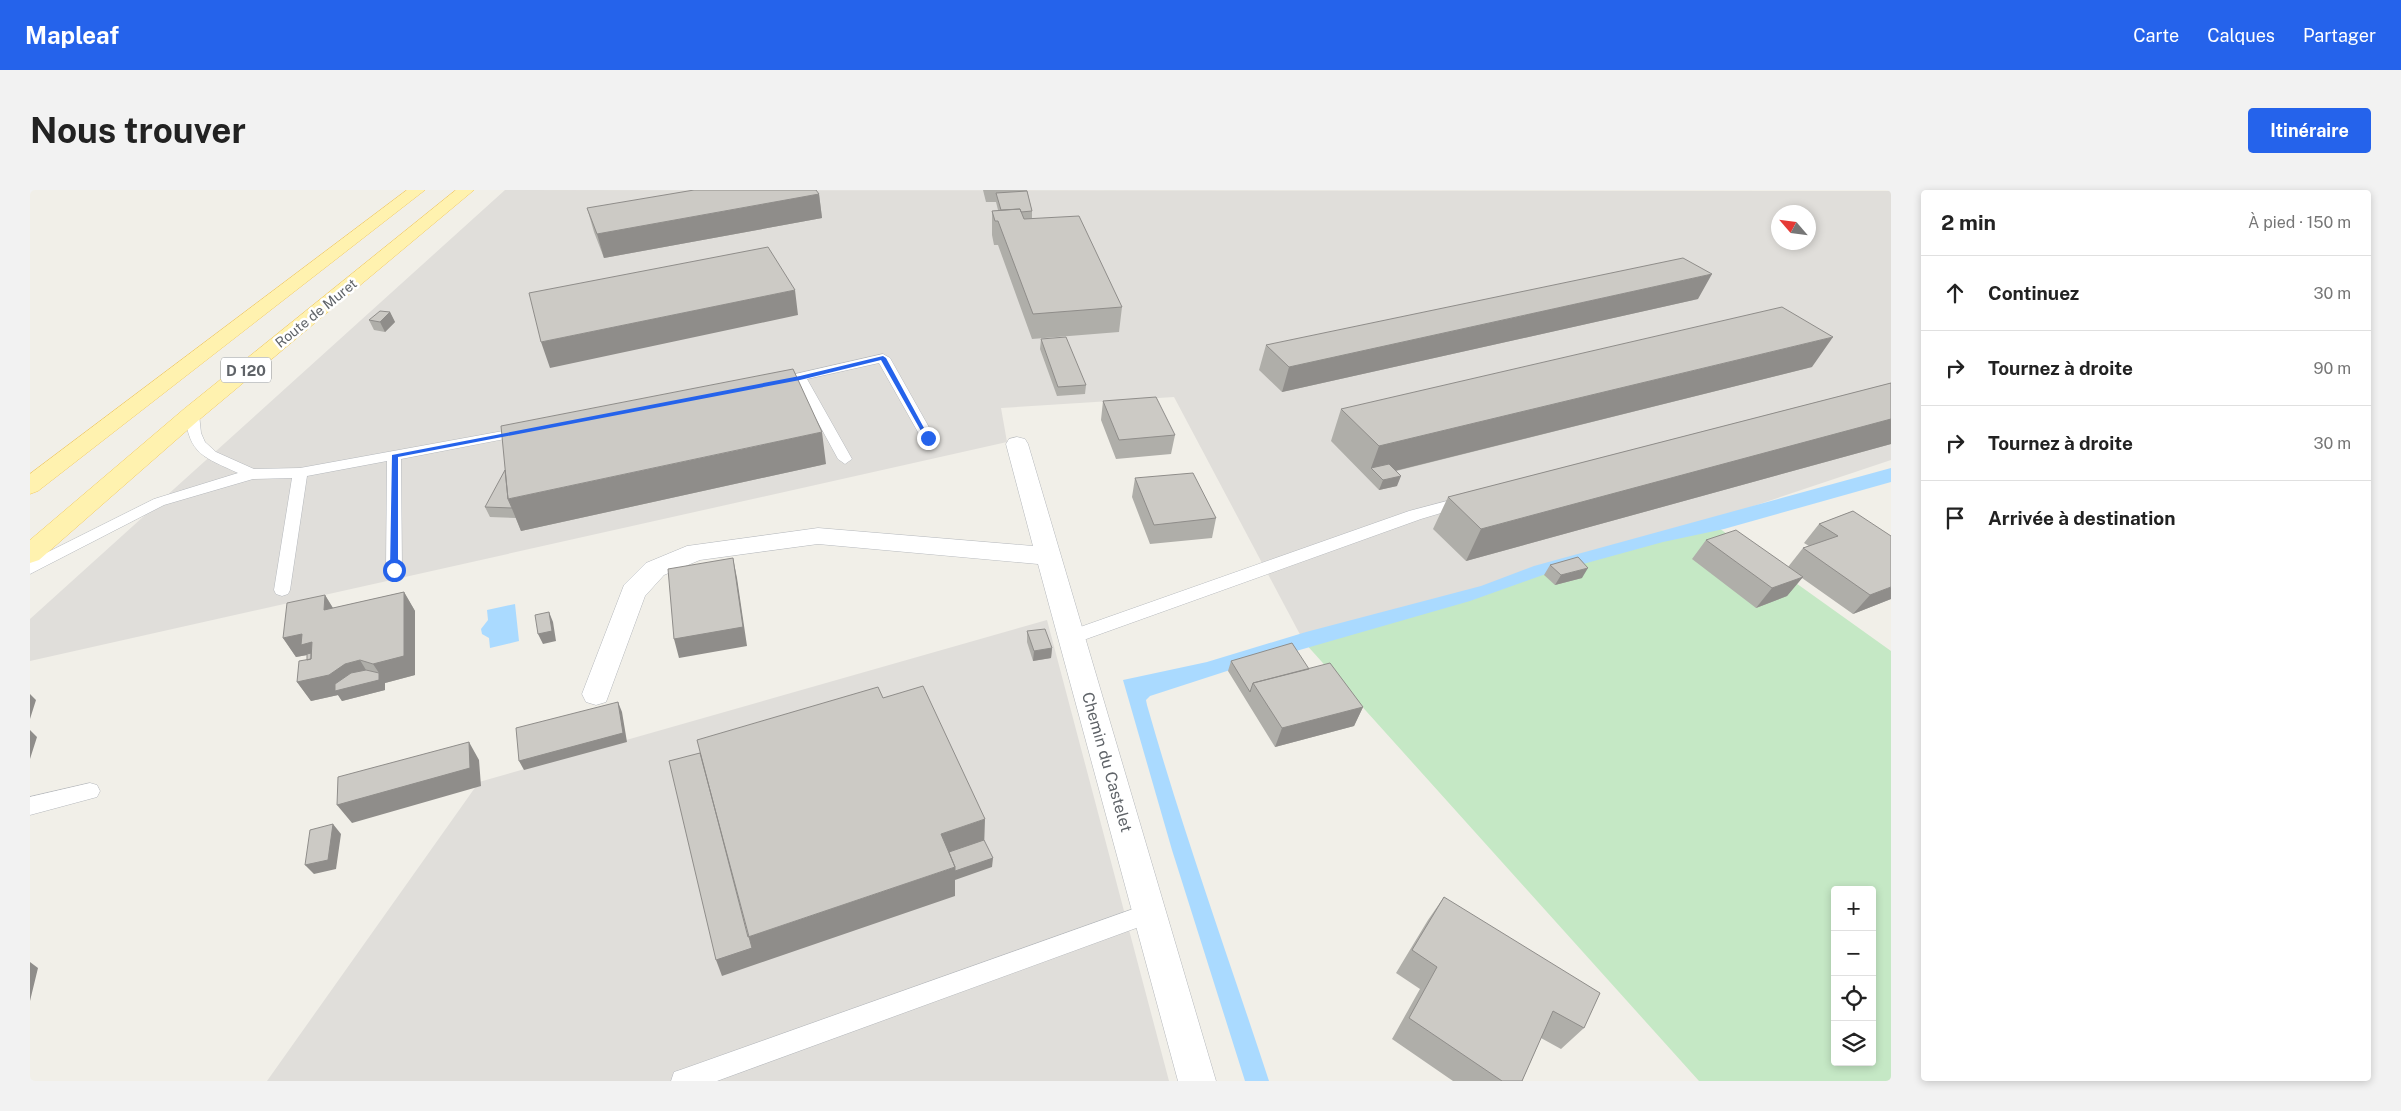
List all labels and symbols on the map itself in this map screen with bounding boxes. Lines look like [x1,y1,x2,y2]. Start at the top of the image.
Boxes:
north arrow [1771,205,1816,250]
street label: Route de Muret [272,275,360,351]
road number: D 120 [221,358,271,382]
route end [917,427,940,450]
route start [383,559,406,582]
street label: Chemin du Castelet [1078,690,1136,834]

